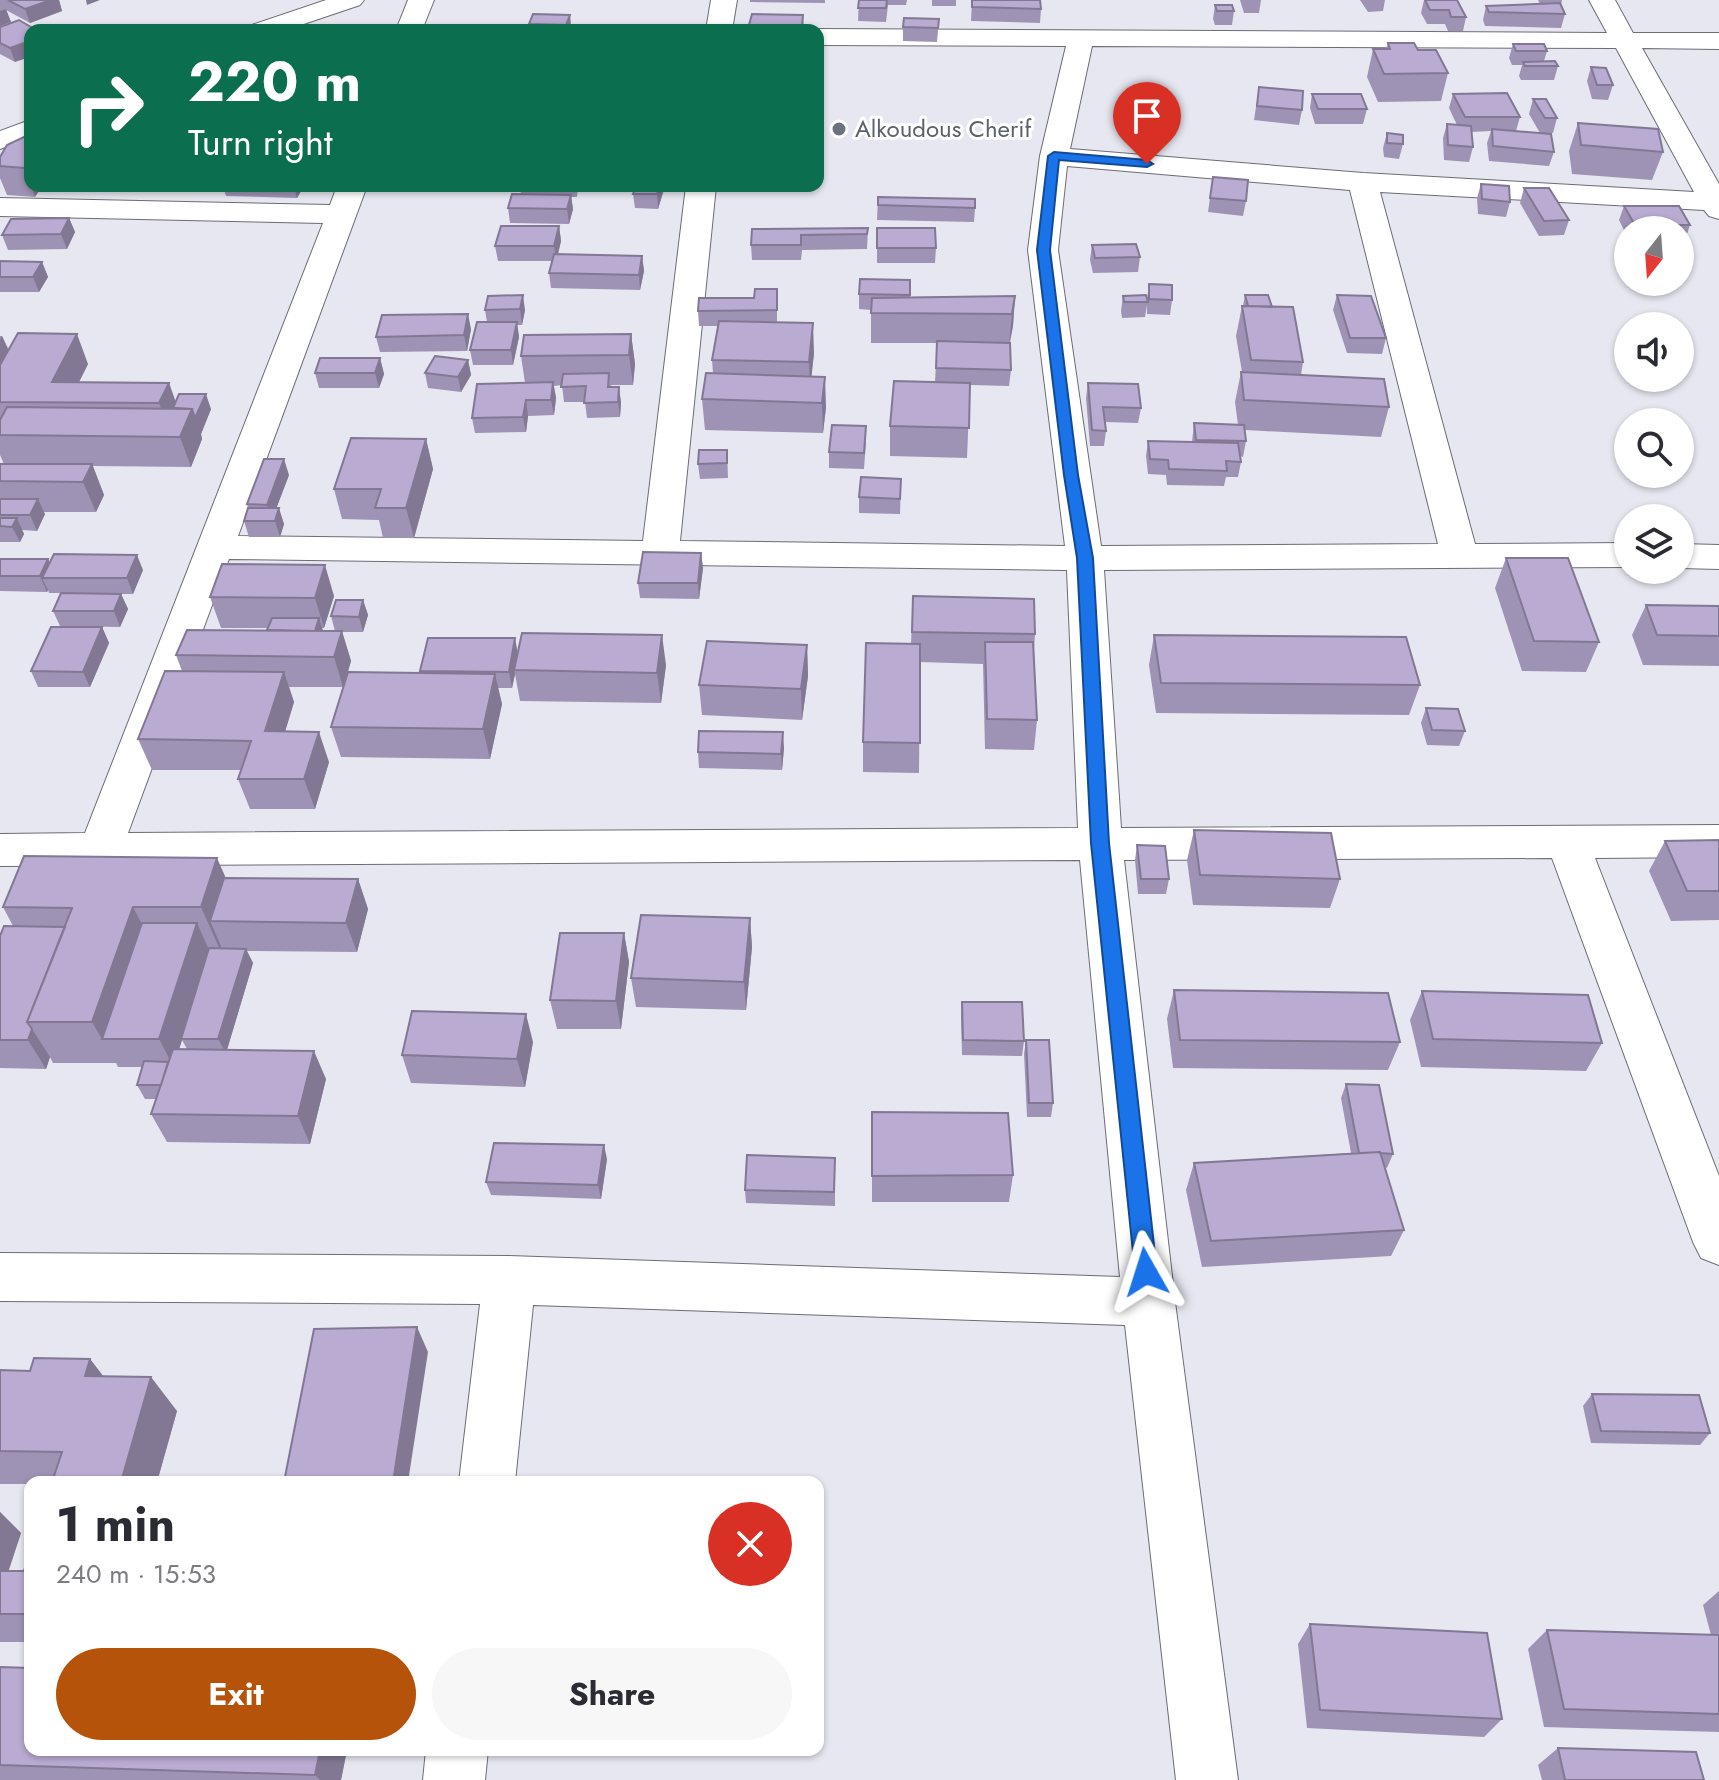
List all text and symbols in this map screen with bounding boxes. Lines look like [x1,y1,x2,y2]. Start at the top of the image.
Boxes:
text: 220 m [188,41,361,122]
icon: right [56,56,160,160]
pin [1113,82,1181,164]
icon: arrive [1125,94,1169,138]
place label: Alkoudous Cherif [855,111,1032,146]
text: Turn right [188,116,333,168]
marker: Alkoudous Cherif [830,120,848,138]
north arrow [1614,216,1694,296]
map controls [1614,216,1694,584]
button: sound [1614,312,1694,392]
button: search [1614,408,1694,488]
button: layers [1614,504,1694,584]
position arrow [1104,1230,1188,1314]
text: 1 min [56,1490,175,1559]
button: close [708,1502,792,1586]
text: 240 m · 15:53 [56,1555,216,1593]
button: Exit [56,1648,416,1740]
button: Share [432,1648,792,1740]

